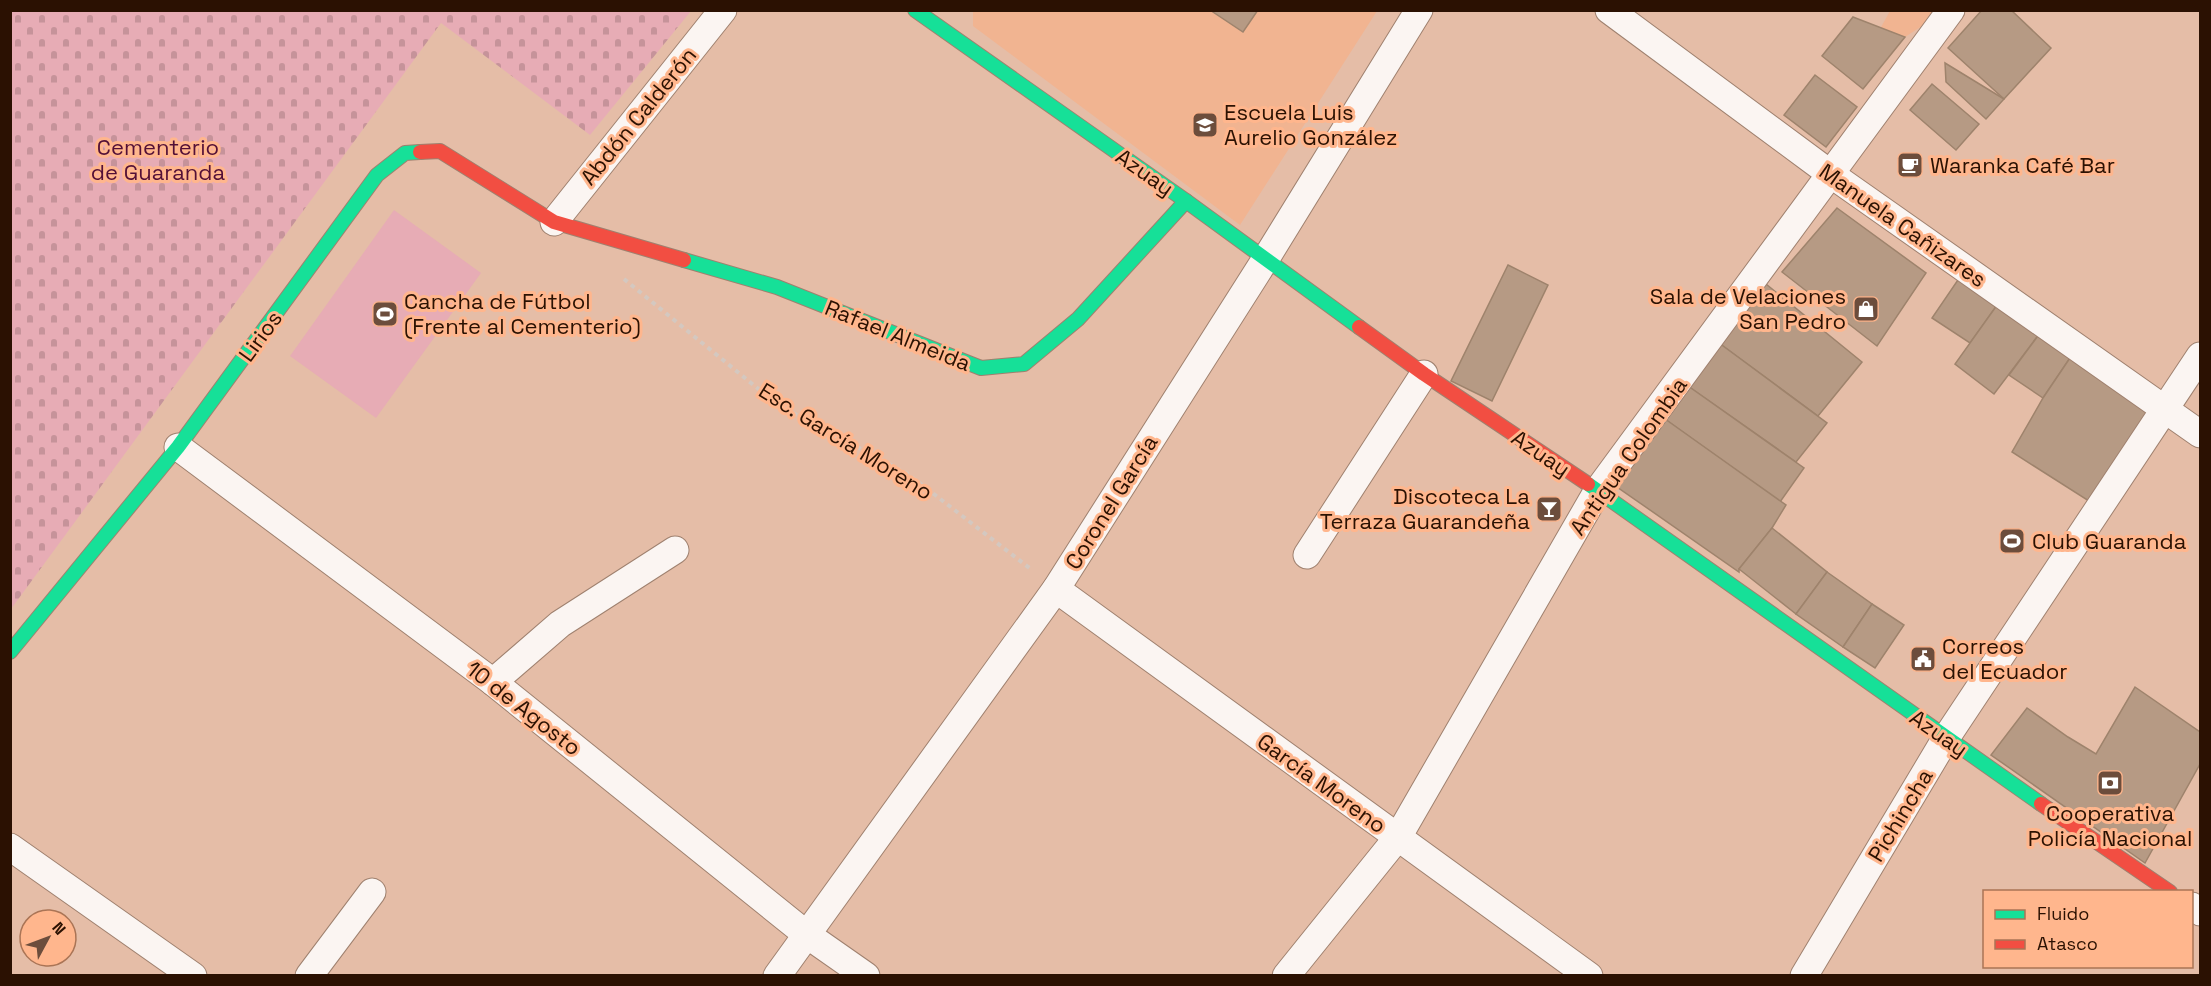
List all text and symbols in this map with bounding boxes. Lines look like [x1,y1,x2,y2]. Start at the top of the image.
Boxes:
street label: Abdón Calderón [574,41,702,191]
place label: Escuela Luis Aurelio González [1224,98,1397,151]
school or university icon: Escuela Luis Aurelio González [1190,110,1220,140]
park label: Cementerio de Guaranda [91,133,226,186]
street label: Azuay [1111,142,1179,202]
cafe icon: Waranka Café Bar [1895,150,1925,180]
place label: Waranka Café Bar [1930,151,2115,179]
street label: Manuela Cañizares [1814,157,1992,293]
place label: Sala de Velaciones San Pedro [1650,282,1846,335]
place label: Cancha de Fútbol (Frente al Cementerio) [404,287,641,340]
street label: Rafael Almeida [821,293,975,377]
shop icon: Sala de Velaciones San Pedro [1851,294,1881,324]
sports icon: Cancha de Fútbol (Frente al Cementerio) [370,299,400,329]
street label: Lirios [232,305,288,367]
street label: Antigua Colombia [1563,371,1693,540]
street label: Esc. García Moreno [754,376,938,506]
street label: Azuay [1506,423,1576,483]
street label: Coronel García [1059,429,1164,574]
place label: Discoteca La Terraza Guarandeña [1320,482,1530,535]
bar icon: Discoteca La Terraza Guarandeña [1534,494,1564,524]
sports icon: Club Guaranda [1997,526,2027,556]
place label: Club Guaranda [2032,527,2187,555]
place label: Correos del Ecuador [1942,632,2068,685]
public building icon: Correos del Ecuador [1908,644,1938,674]
street label: 10 de Agosto [461,655,587,761]
street label: Azuay [1905,703,1973,763]
street label: García Moreno [1252,727,1392,839]
street label: Pichincha [1861,763,1939,867]
bank icon: Cooperativa Policía Nacional [2095,768,2125,798]
place label: Cooperativa Policía Nacional [2028,799,2192,852]
legend [1983,890,2193,968]
text: Fluido [2037,902,2089,925]
north arrow [18,908,78,968]
text: N [47,918,70,939]
text: Atasco [2037,932,2098,955]

